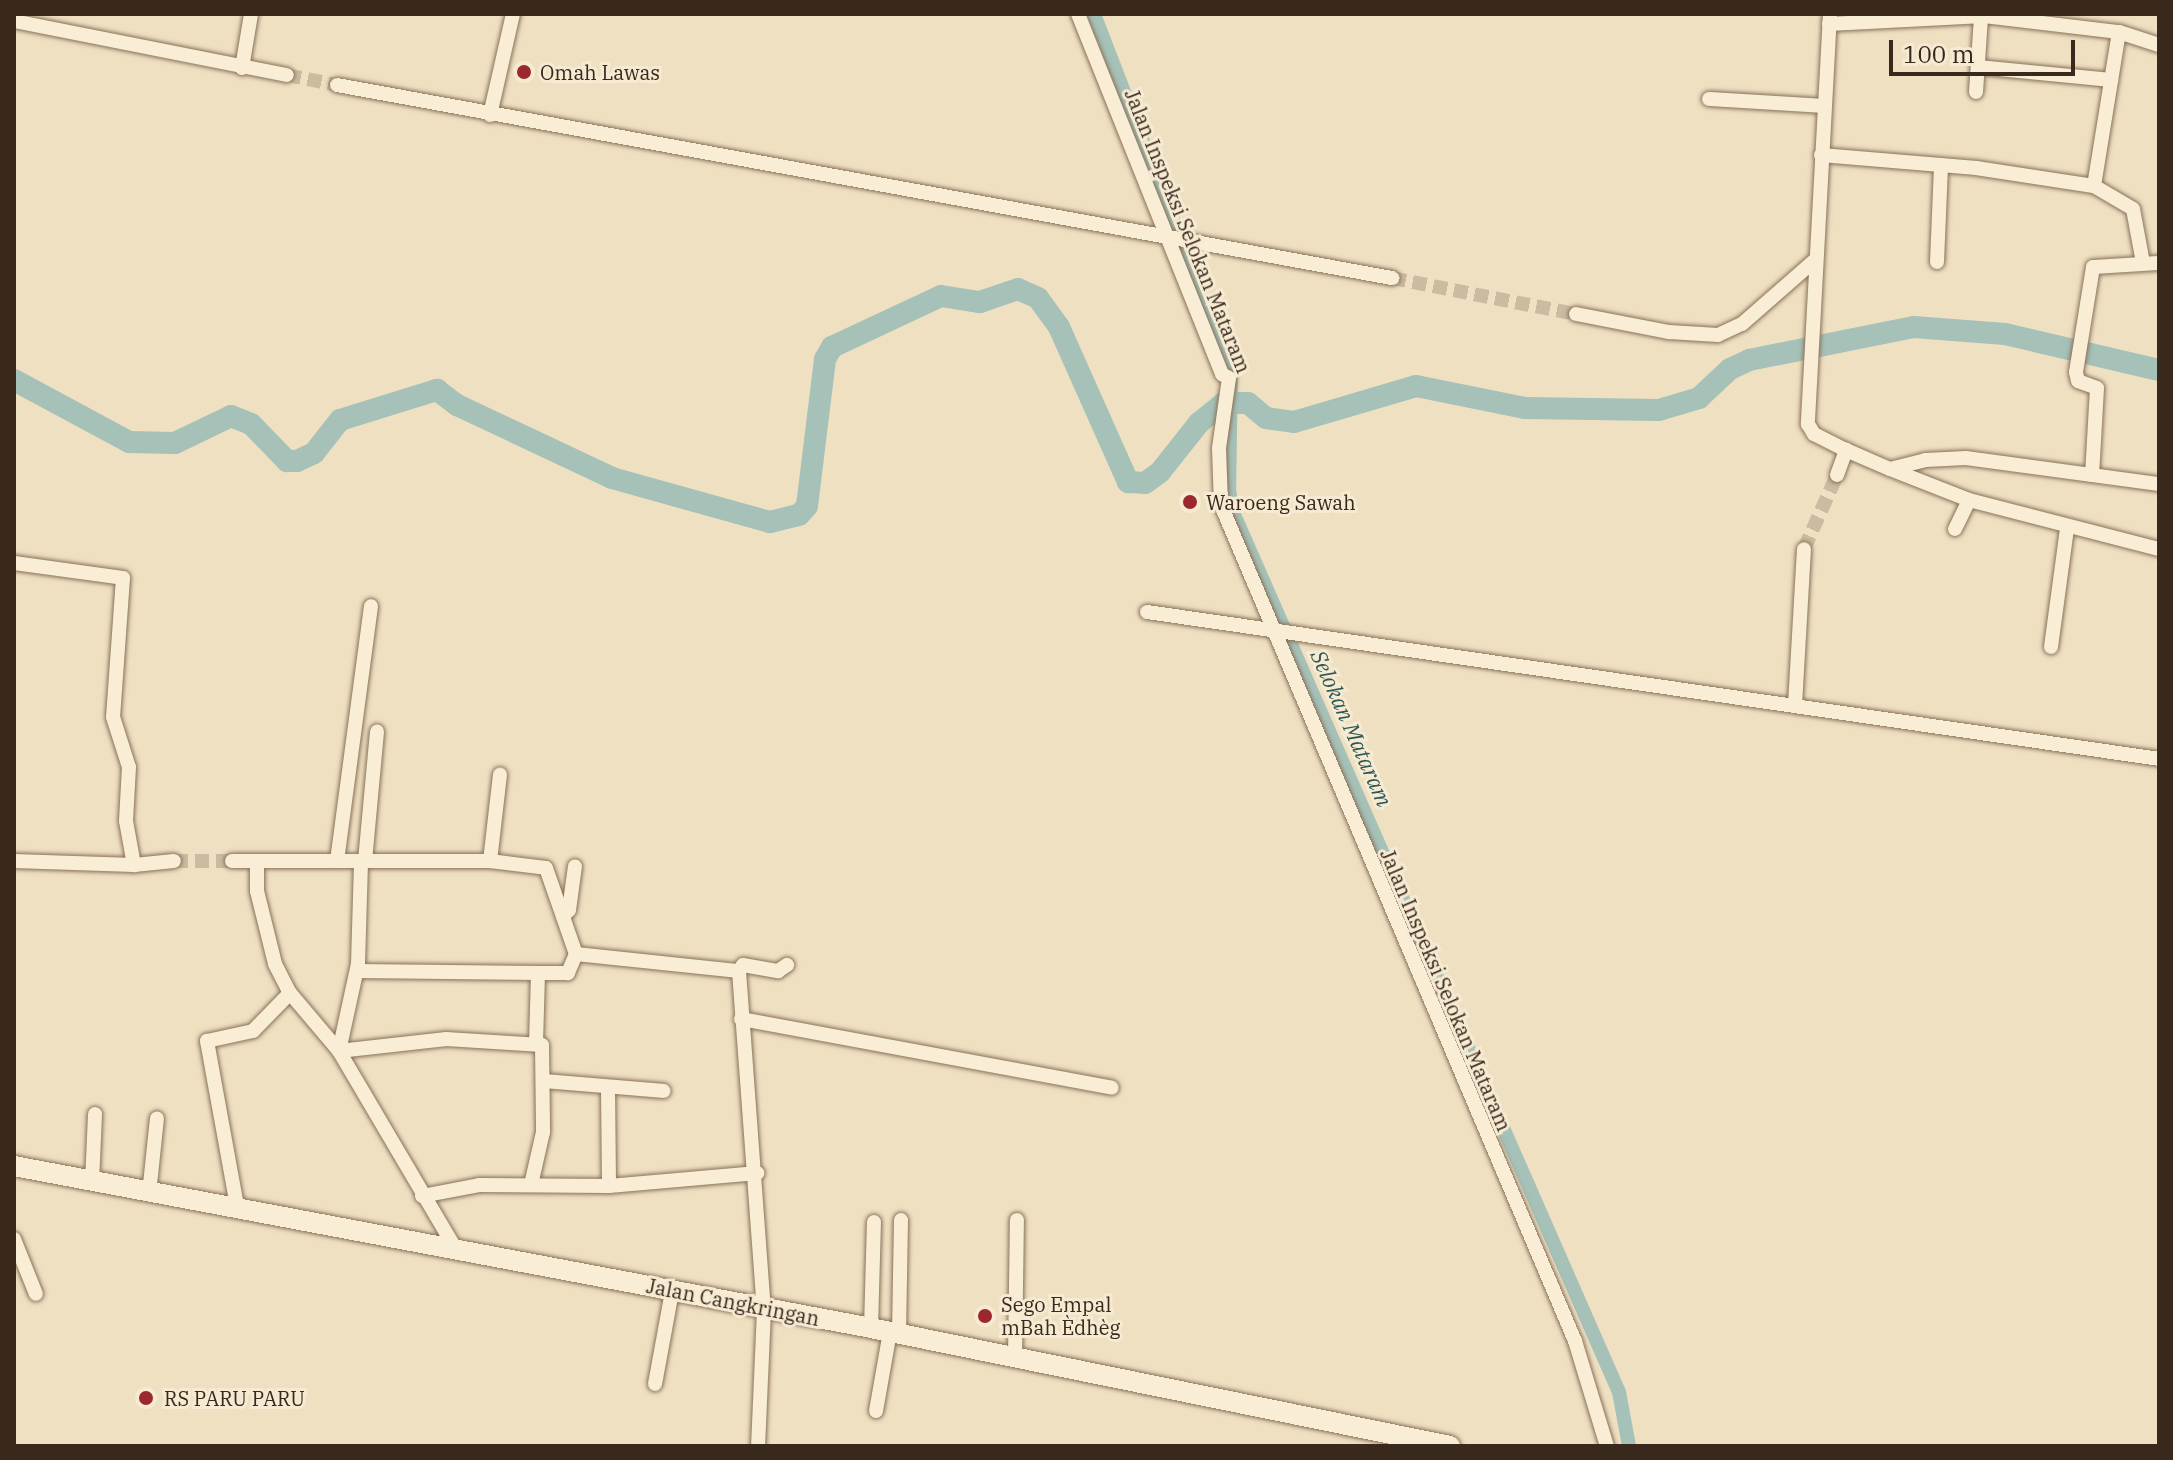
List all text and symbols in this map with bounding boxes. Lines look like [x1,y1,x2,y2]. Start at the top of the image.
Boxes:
scale bar [1893,24,2079,74]
text: 100 m [1903,38,1975,70]
place label: Omah Lawas [540,60,660,84]
marker: Omah Lawas [515,63,533,81]
street label: Jalan Inspeksi Selokan Mataram [1120,86,1256,376]
place label: Waroeng Sawah [1206,490,1356,514]
marker: Waroeng Sawah [1181,493,1199,511]
water label: Selokan Mataram [1306,646,1398,810]
street label: Jalan Inspeksi Selokan Mataram [1376,845,1516,1135]
street label: Jalan Cangkringan [644,1273,822,1331]
place label: Sego Empal mBah Èdhèg [1001,1292,1120,1339]
marker: Sego Empal mBah Èdhèg [976,1307,994,1325]
place label: RS PARU PARU [164,1386,305,1410]
marker: RS PARU PARU [135,1387,157,1409]

